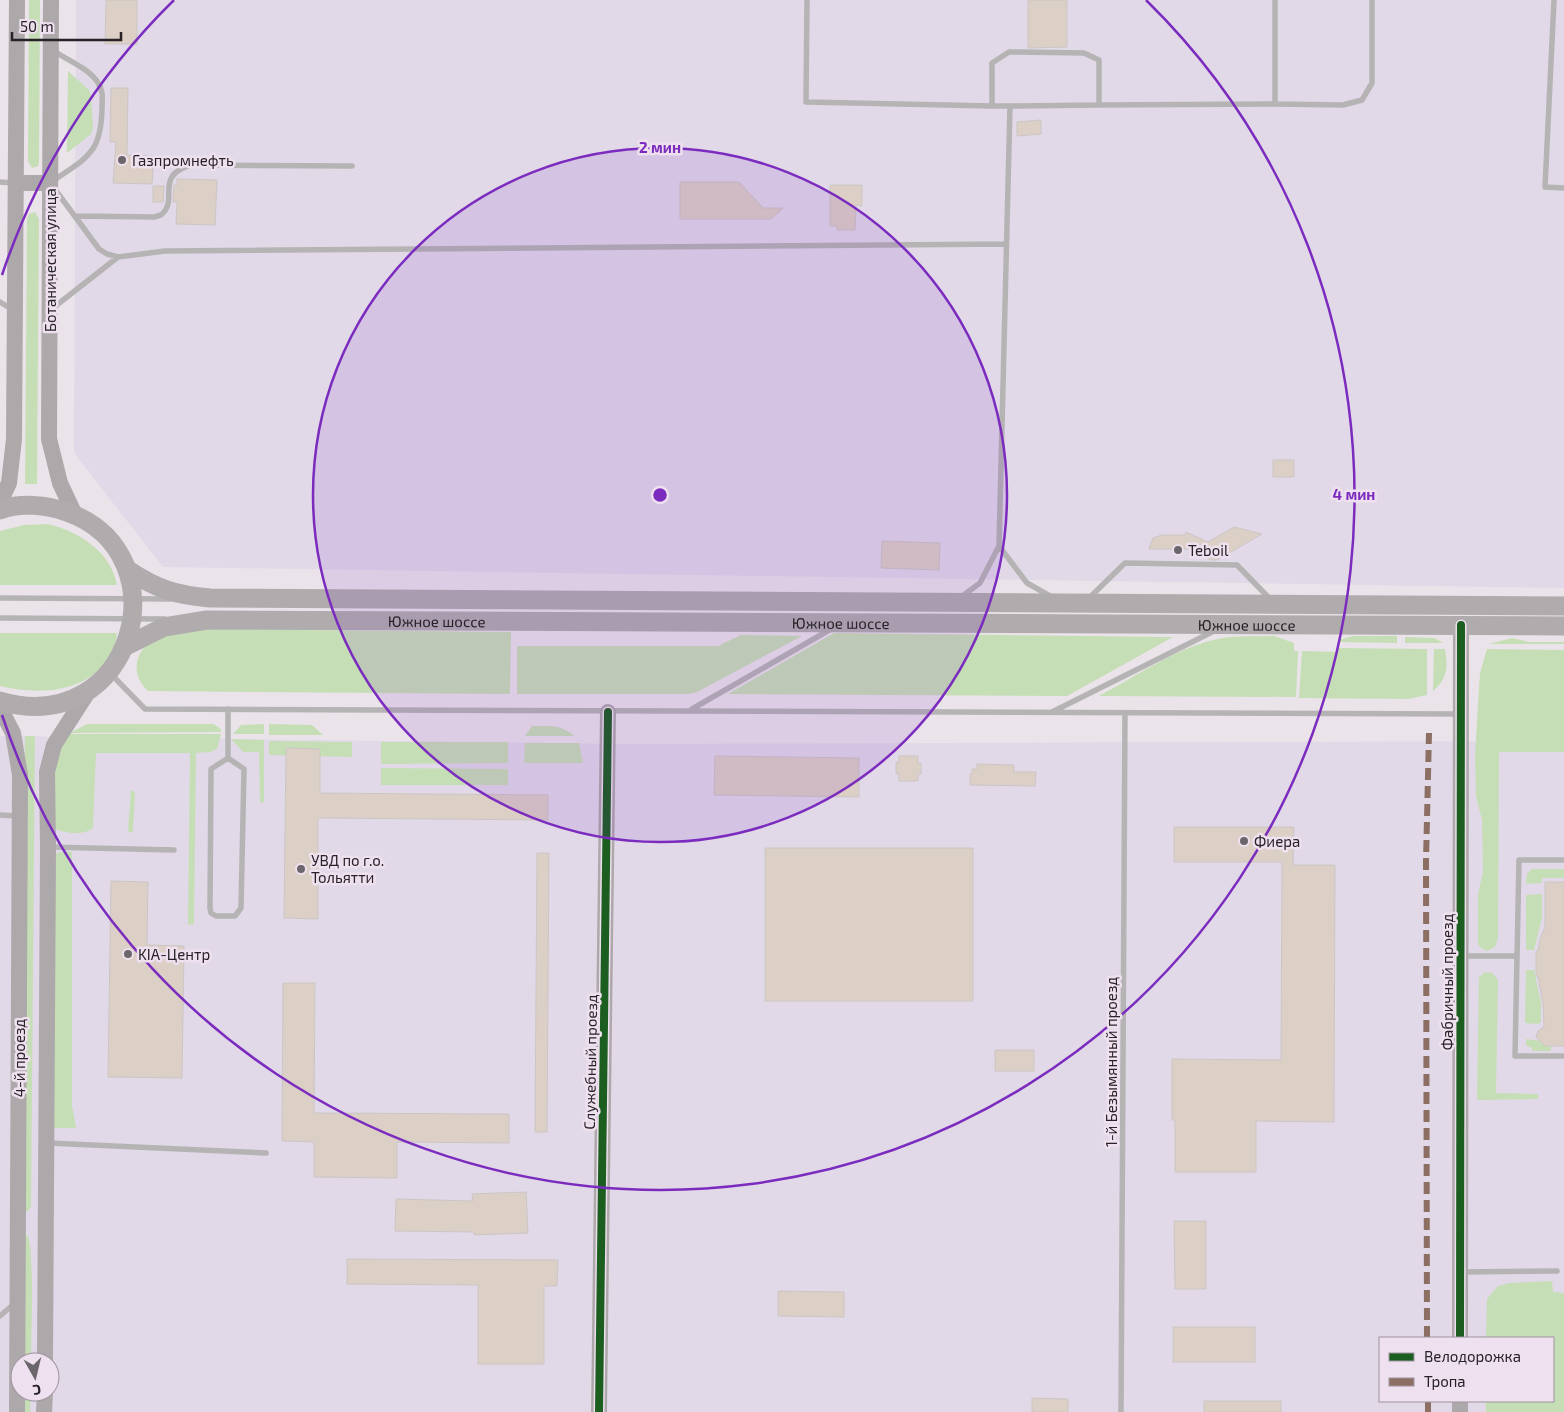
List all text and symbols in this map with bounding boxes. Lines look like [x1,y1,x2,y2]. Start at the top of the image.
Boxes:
scale bar [12,10,121,42]
text: 50 m [20,17,54,35]
text: 2 мин [639,138,681,156]
place label: Газпромнефть [132,151,234,169]
marker: Газпромнефть [116,154,128,166]
street label: Ботаническая улица [41,188,60,332]
text: 4 мин [1333,485,1375,503]
centre of rings [651,486,669,504]
place label: Teboil [1188,541,1229,559]
marker: Teboil [1172,544,1184,556]
street label: Южное шоссе [388,612,486,630]
street label: Южное шоссе [792,614,890,632]
street label: Южное шоссе [1198,615,1296,634]
place label: Фиера [1254,832,1300,850]
marker: Фиера [1238,835,1250,847]
place label: УВД по г.о. Тольятти [311,851,384,886]
marker: УВД по г.о. Тольятти [295,863,307,875]
street label: Фабричный проезд [1438,913,1456,1050]
place label: KIA-Центр [138,945,210,963]
marker: KIA-Центр [122,948,134,960]
street label: 1-й Безымянный проезд [1102,977,1120,1147]
street label: Служебный проезд [580,994,601,1130]
street label: 4-й проезд [10,1019,28,1097]
legend [1379,1337,1554,1402]
text: Велодорожка [1424,1347,1521,1365]
north arrow [10,1352,60,1402]
text: Тропа [1424,1372,1466,1390]
text: С [32,1381,42,1399]

